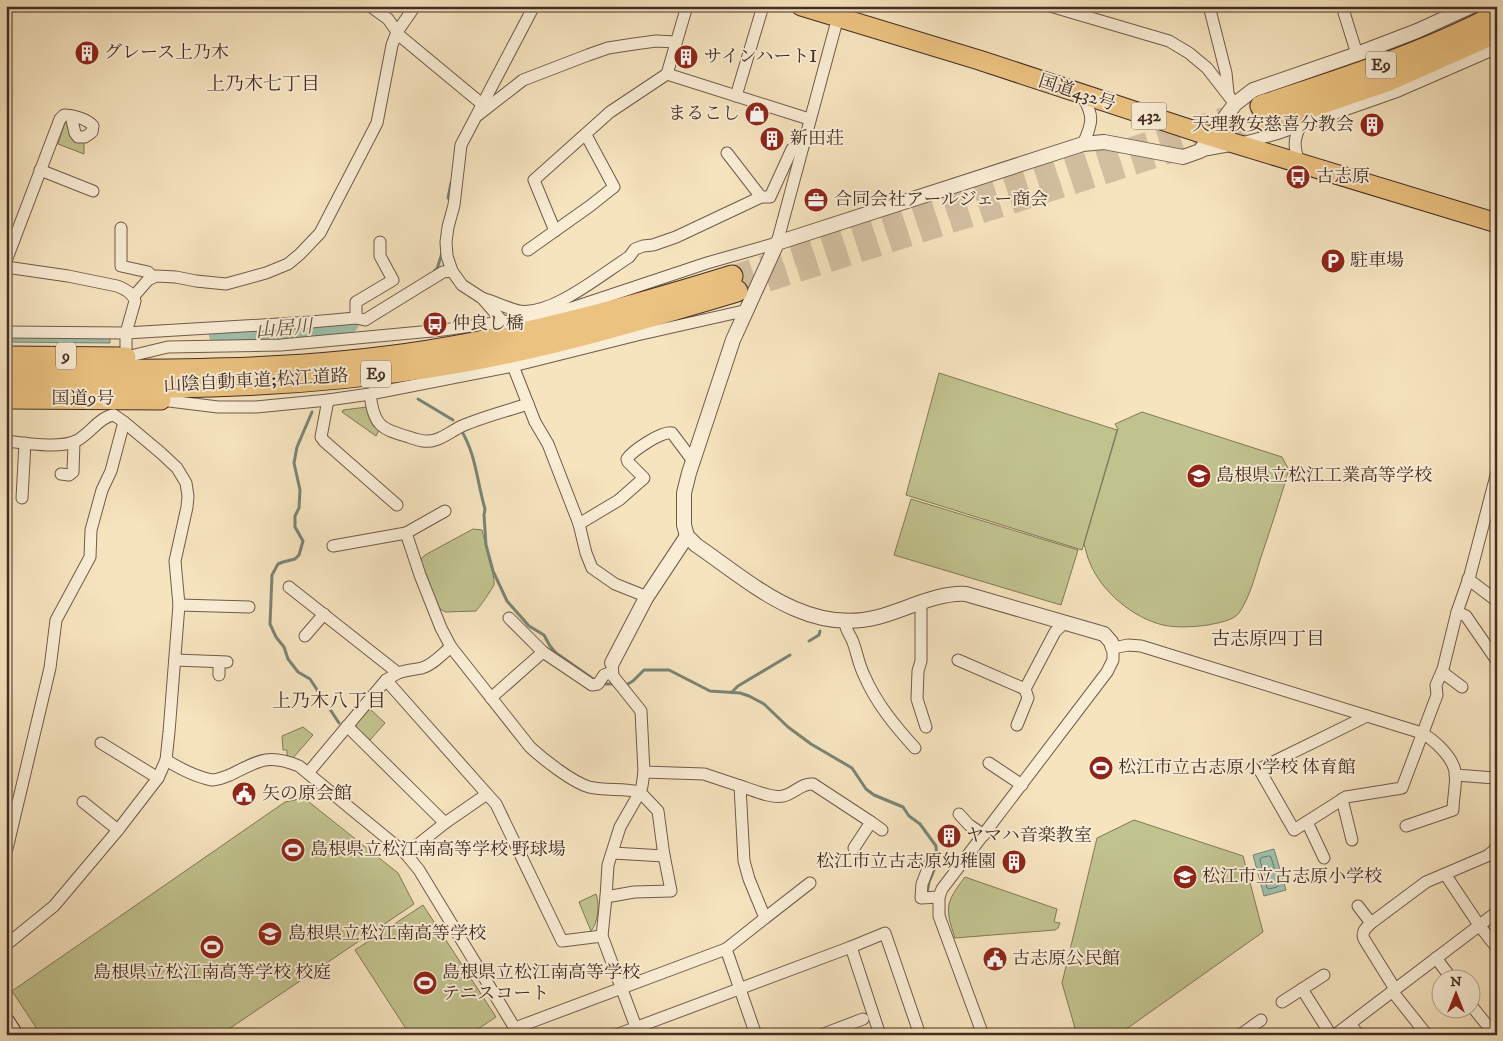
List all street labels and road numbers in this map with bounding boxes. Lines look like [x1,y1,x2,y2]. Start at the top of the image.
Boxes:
road number: E9 [1366,52,1396,78]
street label: 国道432号 [1036,70,1118,116]
road number: 432 [1132,102,1166,130]
road number: 9 [56,342,76,370]
road number: E9 [361,360,391,388]
street label: 山陰自動車道;松江道路 [163,365,349,397]
street label: 国道9号 [52,388,114,410]

